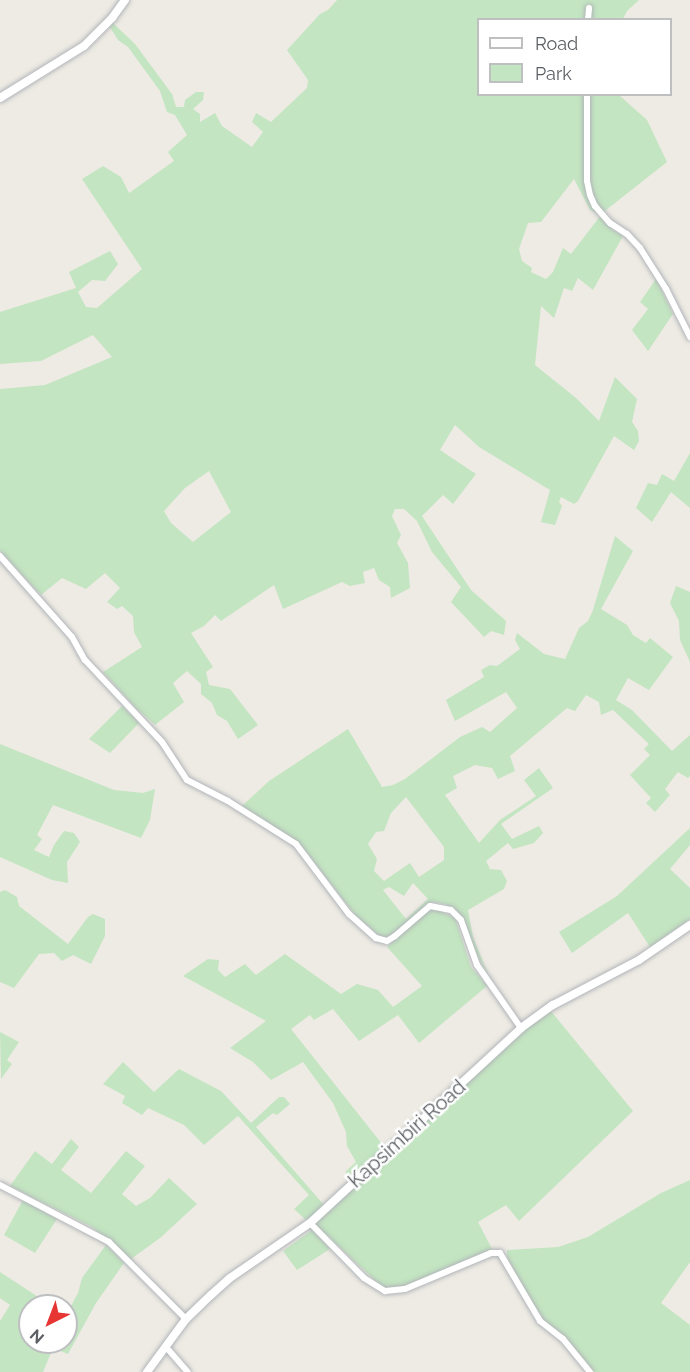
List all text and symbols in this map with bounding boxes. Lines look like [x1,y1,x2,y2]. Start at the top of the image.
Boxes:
legend [477,18,672,96]
text: Road [535,33,578,54]
text: Park [535,63,572,84]
street label: Kapsimbiri Road [343,1075,471,1193]
north arrow [18,1294,78,1354]
text: N [26,1325,48,1347]

